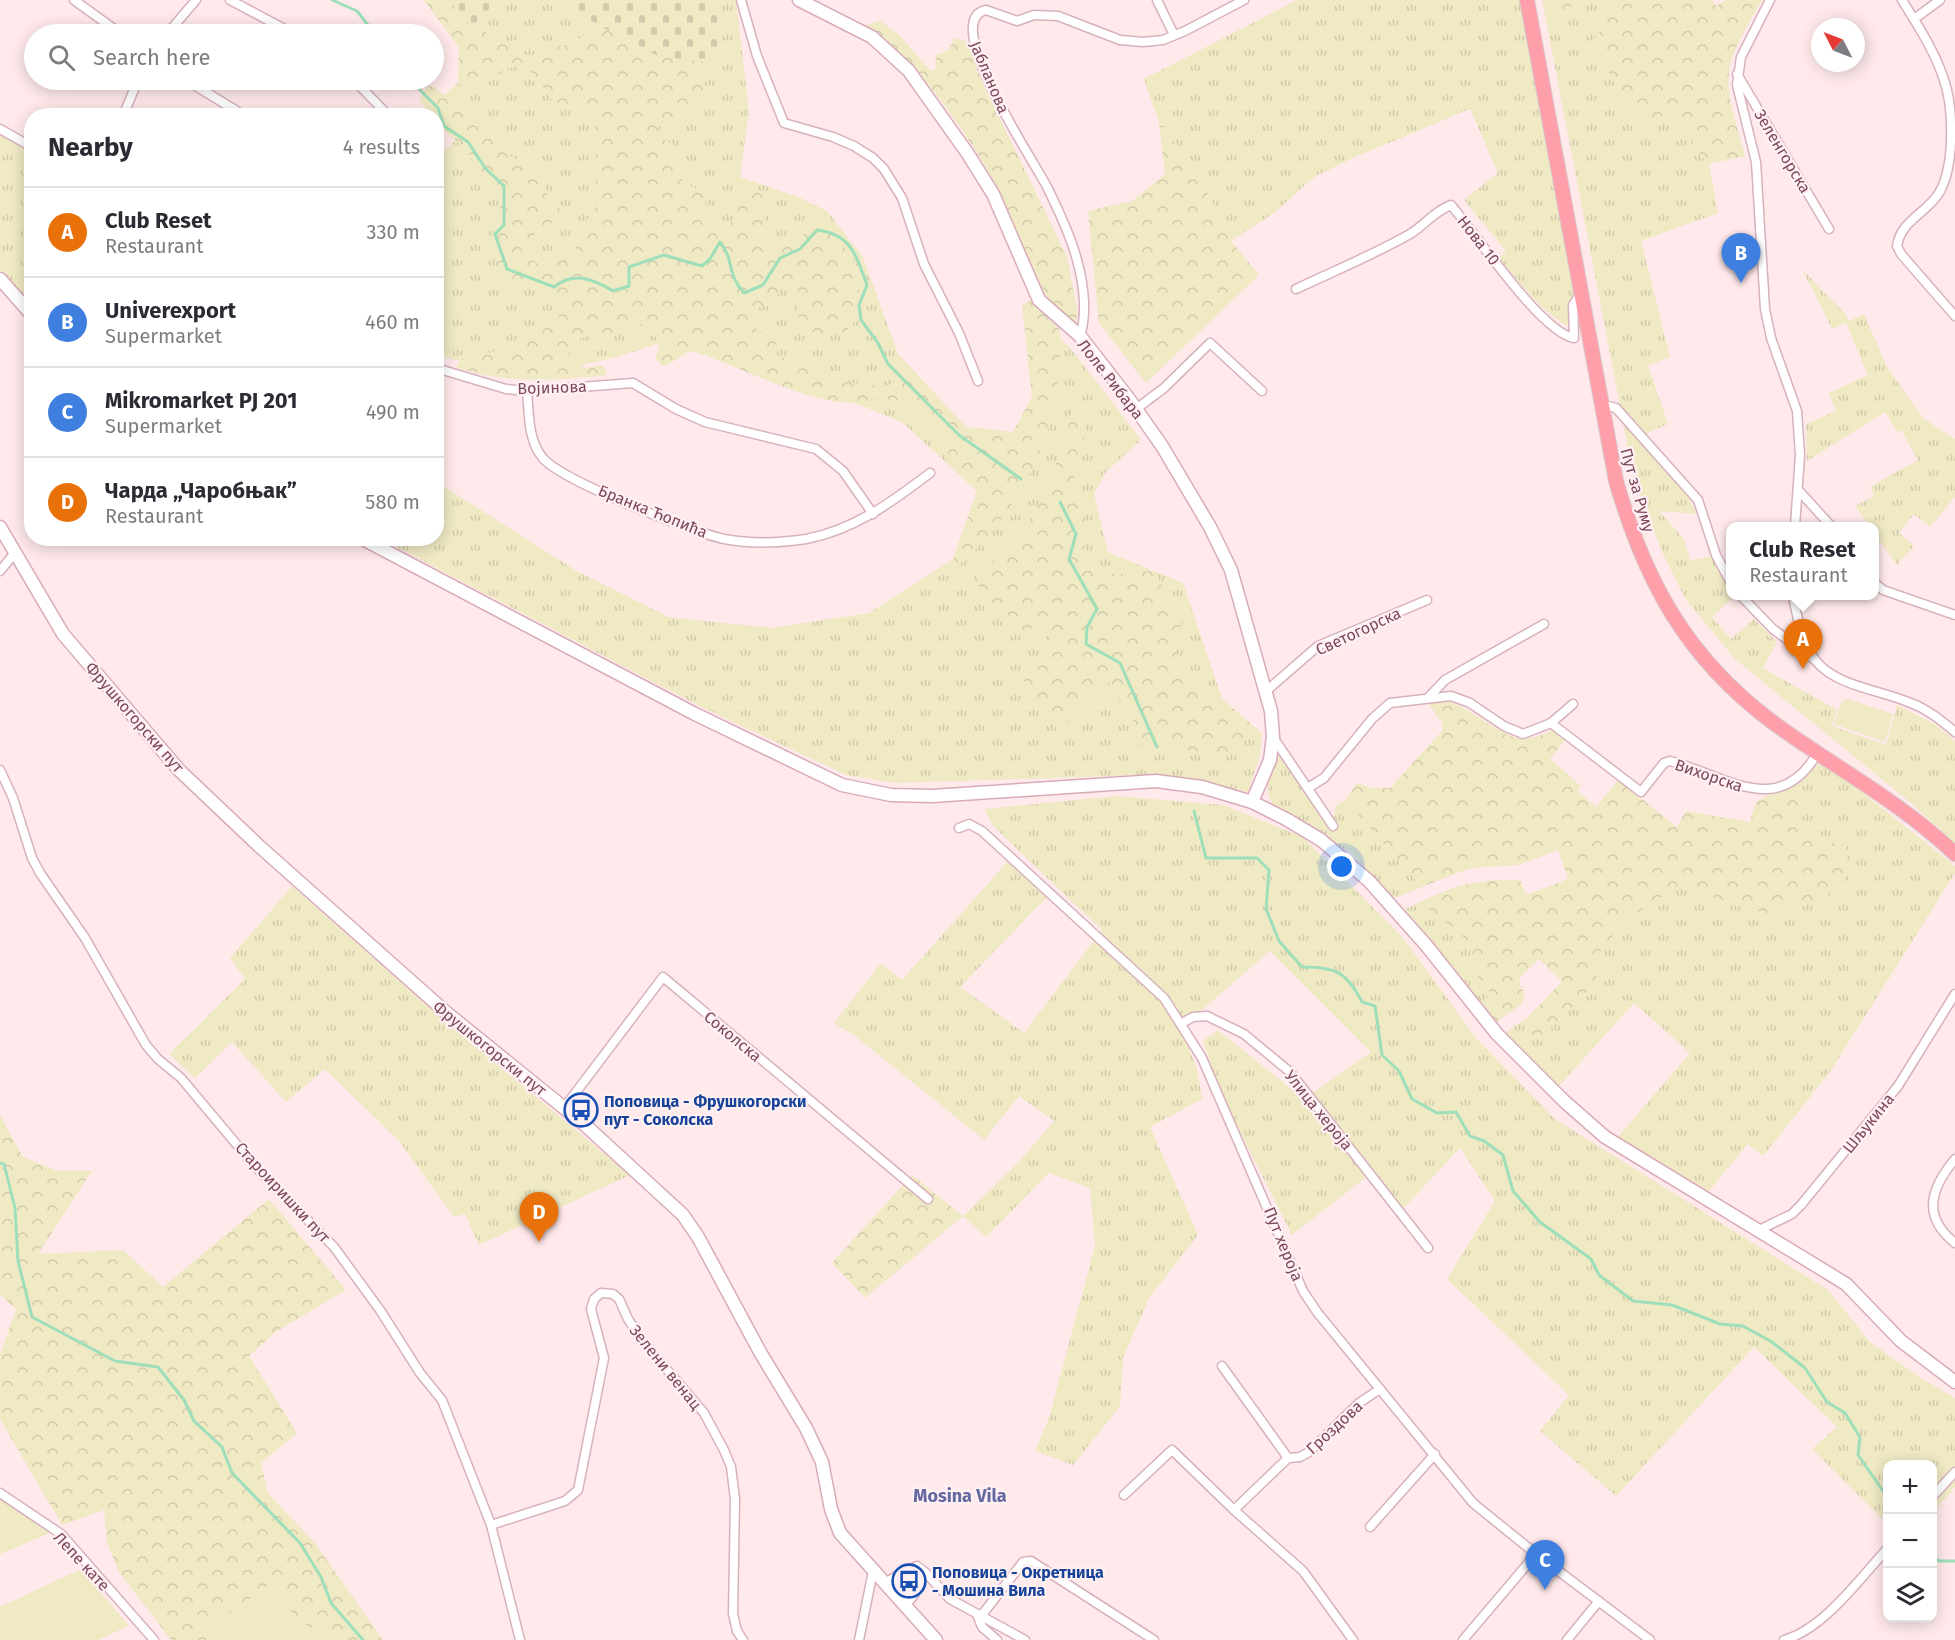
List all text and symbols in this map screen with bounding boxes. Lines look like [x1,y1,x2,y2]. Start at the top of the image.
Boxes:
north arrow [1811,18,1865,72]
search box [24,24,444,90]
street label: Јабланова [966,38,1013,116]
icon: search [45,41,78,74]
text: Search here [93,44,211,71]
street label: Зеленгорска [1750,106,1815,196]
text: Nearby [48,132,133,163]
text: 4 results [343,135,420,159]
text: Club Reset [105,207,212,234]
street label: Нова 10 [1453,212,1504,269]
text: A [62,220,73,244]
text: 330 m [366,220,420,244]
text: Restaurant [105,234,203,258]
pin: B [1722,234,1760,283]
text: Univerexport [105,297,236,324]
text: B [61,310,74,334]
text: 460 m [365,310,420,334]
text: Supermarket [105,324,222,348]
street label: Лоле Рибара [1073,335,1148,423]
street label: Војинова [517,377,587,398]
text: Mikromarket PJ 201 [105,387,297,414]
text: C [62,400,73,424]
text: 490 m [366,400,420,424]
text: Supermarket [105,414,222,438]
street label: Пут за Руму [1616,446,1659,534]
text: Чарда „Чаробњак” [105,477,297,504]
street label: Бранка Ћопића [596,481,710,542]
text: D [61,490,74,514]
text: 580 m [365,490,420,514]
text: Restaurant [105,504,203,528]
popup [1726,522,1879,600]
text: Club Reset [1749,536,1856,563]
text: Restaurant [1749,563,1848,587]
street label: Светогорска [1313,603,1404,659]
pin: A [1784,620,1822,669]
street label: Фрушкогорски пут [81,658,188,777]
street label: Вихорска [1673,755,1745,796]
your location [1327,852,1356,881]
street label: Фрушкогорски пут [429,997,551,1100]
street label: Соколска [700,1007,765,1066]
street label: Улица хероја [1281,1067,1357,1154]
street label: Шљукина [1839,1090,1898,1157]
bus stop icon: Поповица - Фрушкогорски пут - Соколска [563,1092,599,1128]
place label: Поповица - Фрушкогорски пут - Соколска [604,1092,806,1129]
street label: Староиришки пут [231,1138,335,1247]
pin: D [520,1192,558,1242]
street label: Пут хероја [1260,1204,1307,1284]
street label: Зелени венац [626,1321,706,1414]
street label: Гроздова [1302,1396,1367,1458]
map controls [1883,1460,1937,1622]
button: + [1883,1460,1937,1514]
district label: Mosina Vila [913,1485,1007,1507]
button: − [1883,1514,1937,1568]
street label: Лепе кате [50,1528,114,1595]
pin: C [1526,1540,1564,1590]
bus stop icon: Поповица - Окретница - Мошина Вила [891,1563,927,1599]
place label: Поповица - Окретница - Мошина Вила [932,1563,1104,1600]
button: layers [1883,1568,1937,1622]

